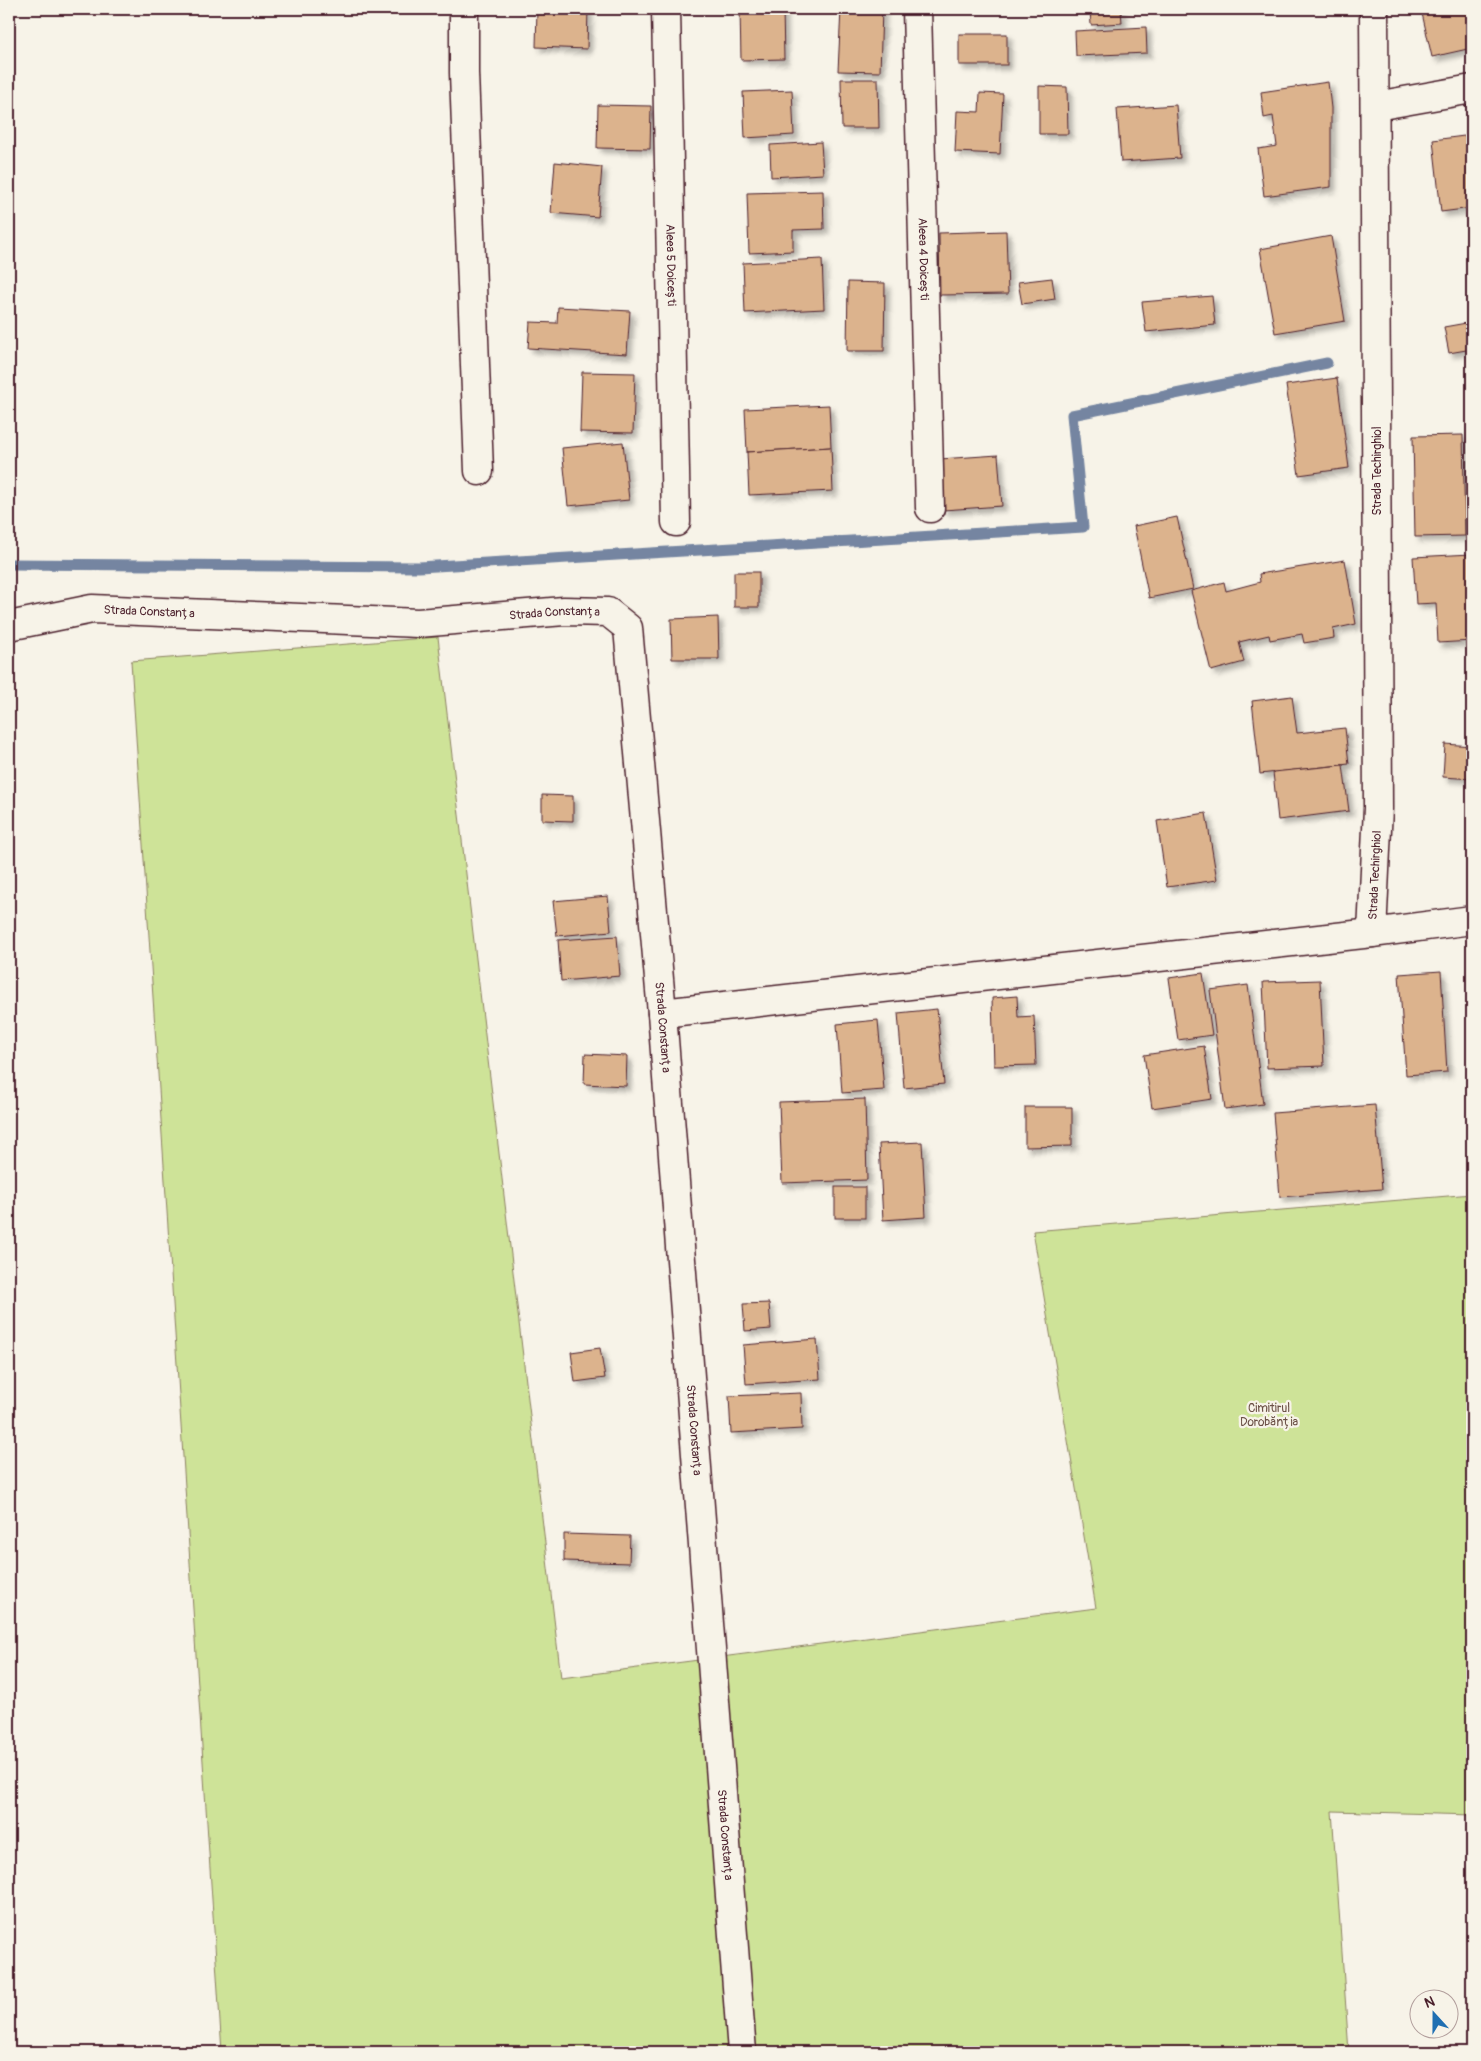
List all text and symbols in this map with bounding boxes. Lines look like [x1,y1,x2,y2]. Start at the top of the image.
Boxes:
street label: Aleea 4 Doicești [915,217,932,300]
street label: Aleea 5 Doicești [663,224,679,306]
street label: Strada Techirghiol [1370,426,1385,516]
street label: Strada Constanța [103,602,195,621]
street label: Strada Constanța [508,603,601,623]
street label: Strada Techirghiol [1365,830,1384,920]
street label: Strada Constanța [652,981,674,1074]
street label: Strada Constanța [683,1384,705,1477]
park label: Cimitirul Dorobănția [1240,1401,1299,1430]
street label: Strada Constanța [714,1789,736,1881]
north arrow [1408,1988,1458,2038]
text: N [1422,1993,1437,2012]

